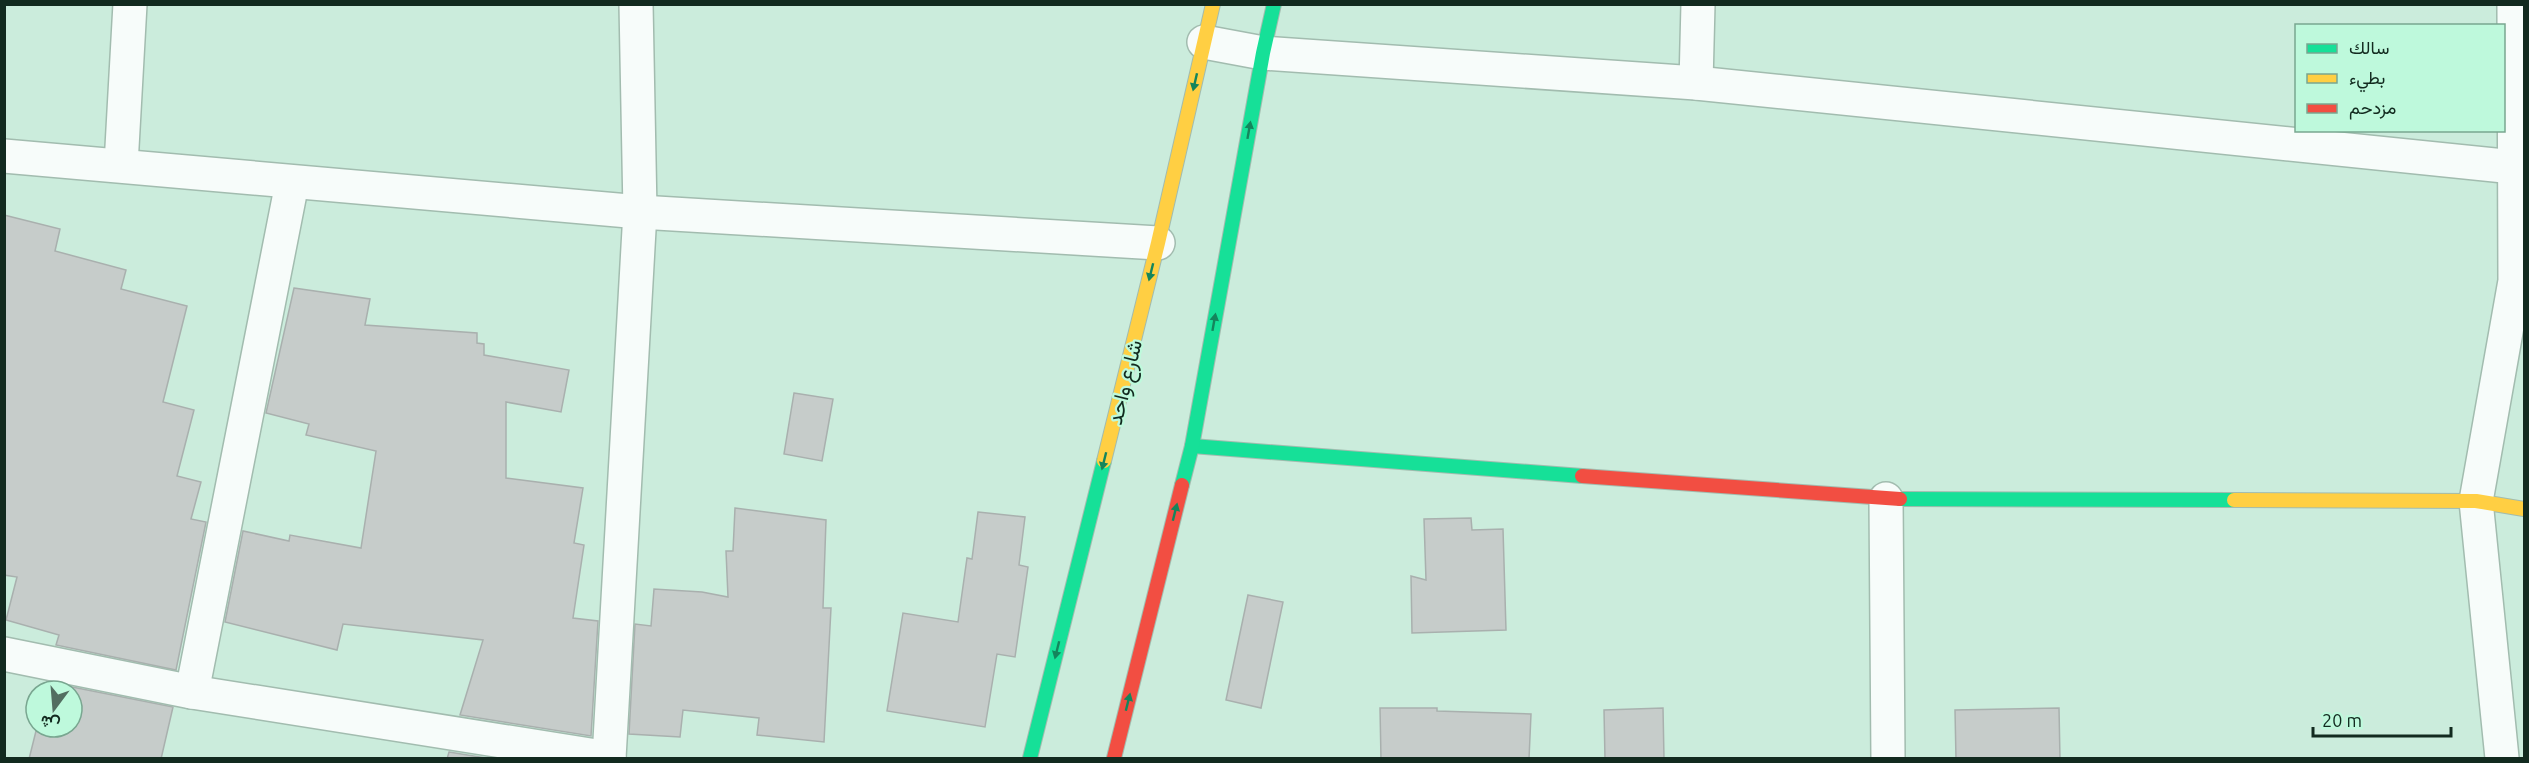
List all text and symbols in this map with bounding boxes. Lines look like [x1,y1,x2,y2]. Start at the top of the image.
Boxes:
legend [2295,24,2505,132]
text: سالك [2349,37,2389,57]
text: بطيء [2349,67,2385,93]
one-way arrow [1190,73,1199,92]
text: مزدحم [2349,97,2396,120]
one-way arrow [1245,120,1254,139]
one-way arrow [1145,263,1155,281]
one-way arrow [1210,312,1219,331]
street label: شارع واحد [1102,337,1149,428]
one-way arrow [1099,452,1108,470]
one-way arrow [1171,503,1181,522]
one-way arrow [1052,641,1062,660]
north arrow [24,679,84,739]
one-way arrow [1124,693,1134,711]
scale bar [2313,700,2451,738]
text: 20 m [2322,710,2362,730]
text: ش [38,711,62,735]

